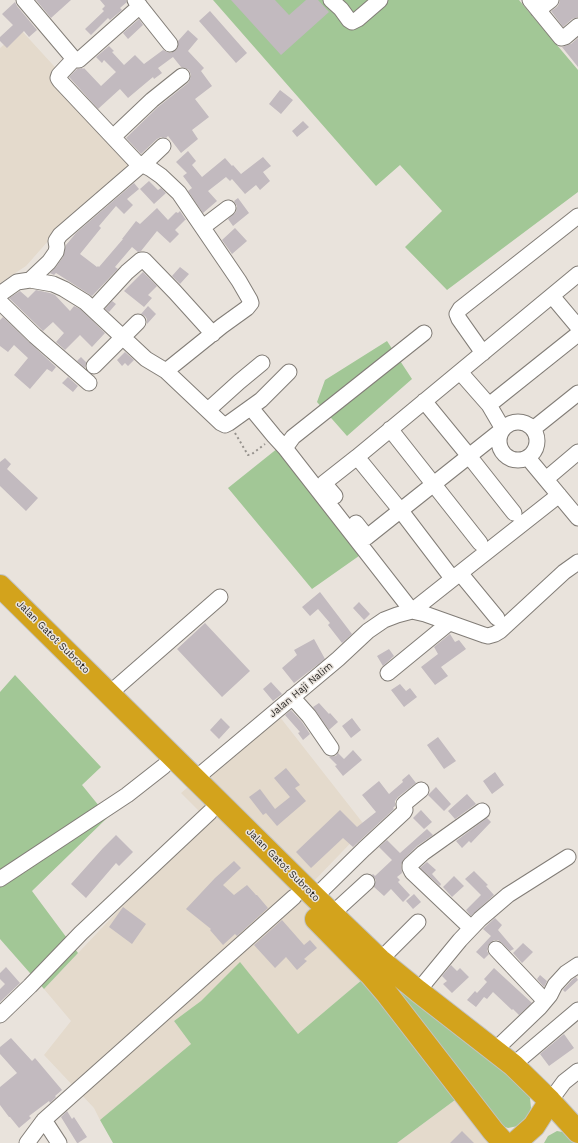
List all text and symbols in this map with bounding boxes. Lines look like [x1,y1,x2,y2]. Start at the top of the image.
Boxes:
street label: Jalan Gatot Subroto [14,598,92,676]
street label: Jalan Haji Nalim [267,660,335,720]
street label: Jalan Gatot Subroto [244,826,322,904]

